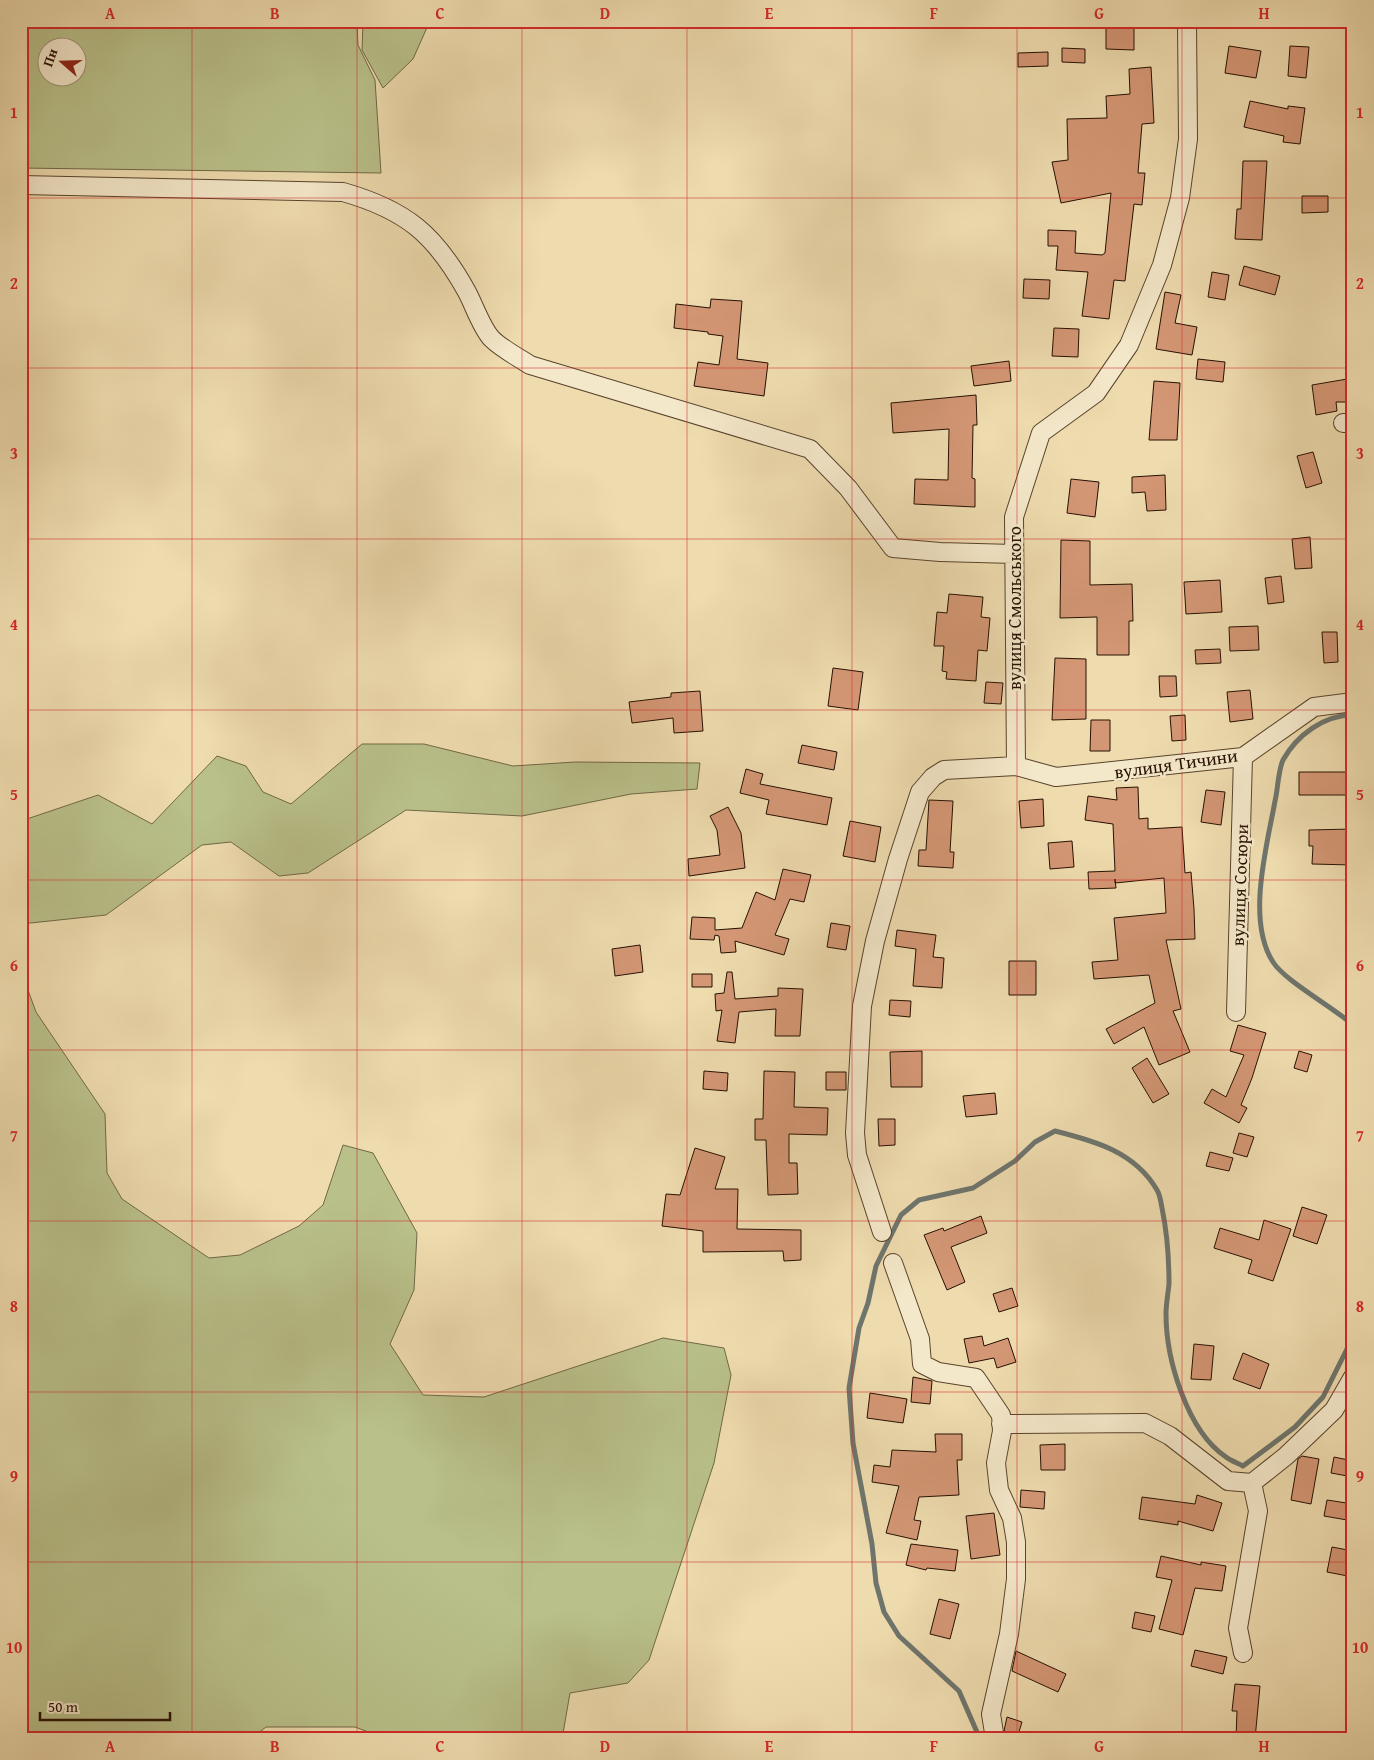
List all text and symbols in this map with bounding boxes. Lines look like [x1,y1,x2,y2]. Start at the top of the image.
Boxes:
text: A [105,1,116,25]
text: B [270,1,280,25]
text: C [435,1,445,25]
text: D [600,1,610,25]
text: E [765,1,774,25]
text: F [930,1,938,25]
text: G [1094,1,1104,25]
text: H [1258,1,1270,25]
north arrow [38,38,88,88]
text: Пн [37,45,62,69]
text: 1 [10,100,18,124]
text: 1 [1356,100,1364,124]
text: 2 [10,271,18,295]
text: 2 [1356,271,1364,295]
text: 3 [10,441,18,465]
text: 3 [1356,441,1364,465]
street label: вулиця Смольського [1001,526,1028,690]
text: 4 [10,612,18,636]
text: 4 [1356,612,1364,636]
street label: вулиця Тичини [1113,741,1240,786]
text: 5 [10,782,18,806]
text: 5 [1356,782,1364,806]
street label: вулиця Сосюри [1224,823,1255,947]
text: 6 [10,953,18,977]
text: 6 [1356,953,1364,977]
text: 7 [10,1123,18,1147]
text: 7 [1356,1123,1364,1147]
text: 8 [10,1294,18,1318]
text: 8 [1356,1294,1364,1318]
text: 9 [10,1464,18,1488]
text: 9 [1356,1464,1364,1488]
text: 10 [6,1635,22,1659]
text: 10 [1352,1635,1368,1659]
scale bar [40,1690,170,1722]
text: 50 m [48,1696,79,1717]
text: A [105,1734,116,1758]
text: B [270,1734,280,1758]
text: C [435,1734,445,1758]
text: D [600,1734,610,1758]
text: E [765,1734,774,1758]
text: F [930,1734,938,1758]
text: G [1094,1734,1104,1758]
text: H [1258,1734,1270,1758]

